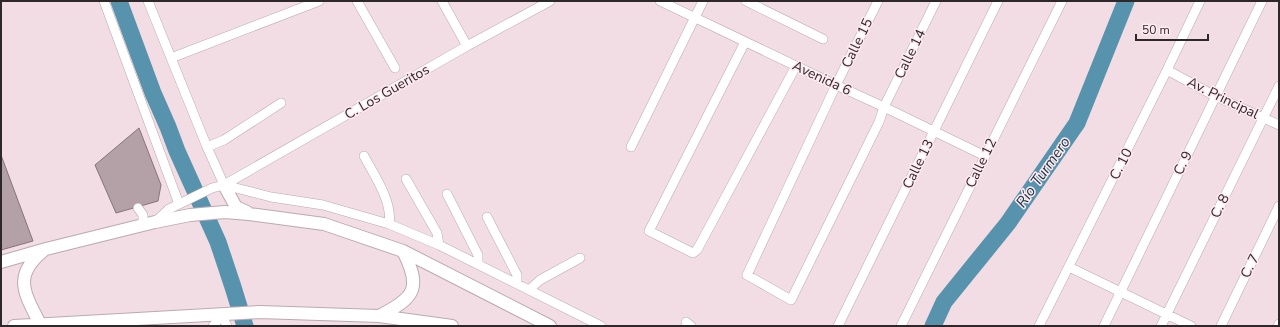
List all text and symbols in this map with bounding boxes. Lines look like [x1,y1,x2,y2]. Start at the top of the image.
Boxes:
street label: Calle 15 [837,15,877,71]
scale bar [1136,16,1208,42]
text: 50 m [1142,22,1170,38]
street label: Calle 14 [890,26,930,82]
street label: Avenida 6 [789,56,855,100]
street label: C. Los Gueritos [341,60,433,124]
street label: Av. Principal [1184,72,1263,124]
water label: Río Turmero [1011,133,1075,211]
street label: Calle 12 [961,135,1001,191]
street label: Calle 13 [898,136,938,192]
street label: C. 10 [1105,145,1137,183]
street label: C. 9 [1169,148,1197,178]
street label: C. 8 [1206,191,1234,221]
street label: C. 7 [1236,251,1264,281]

